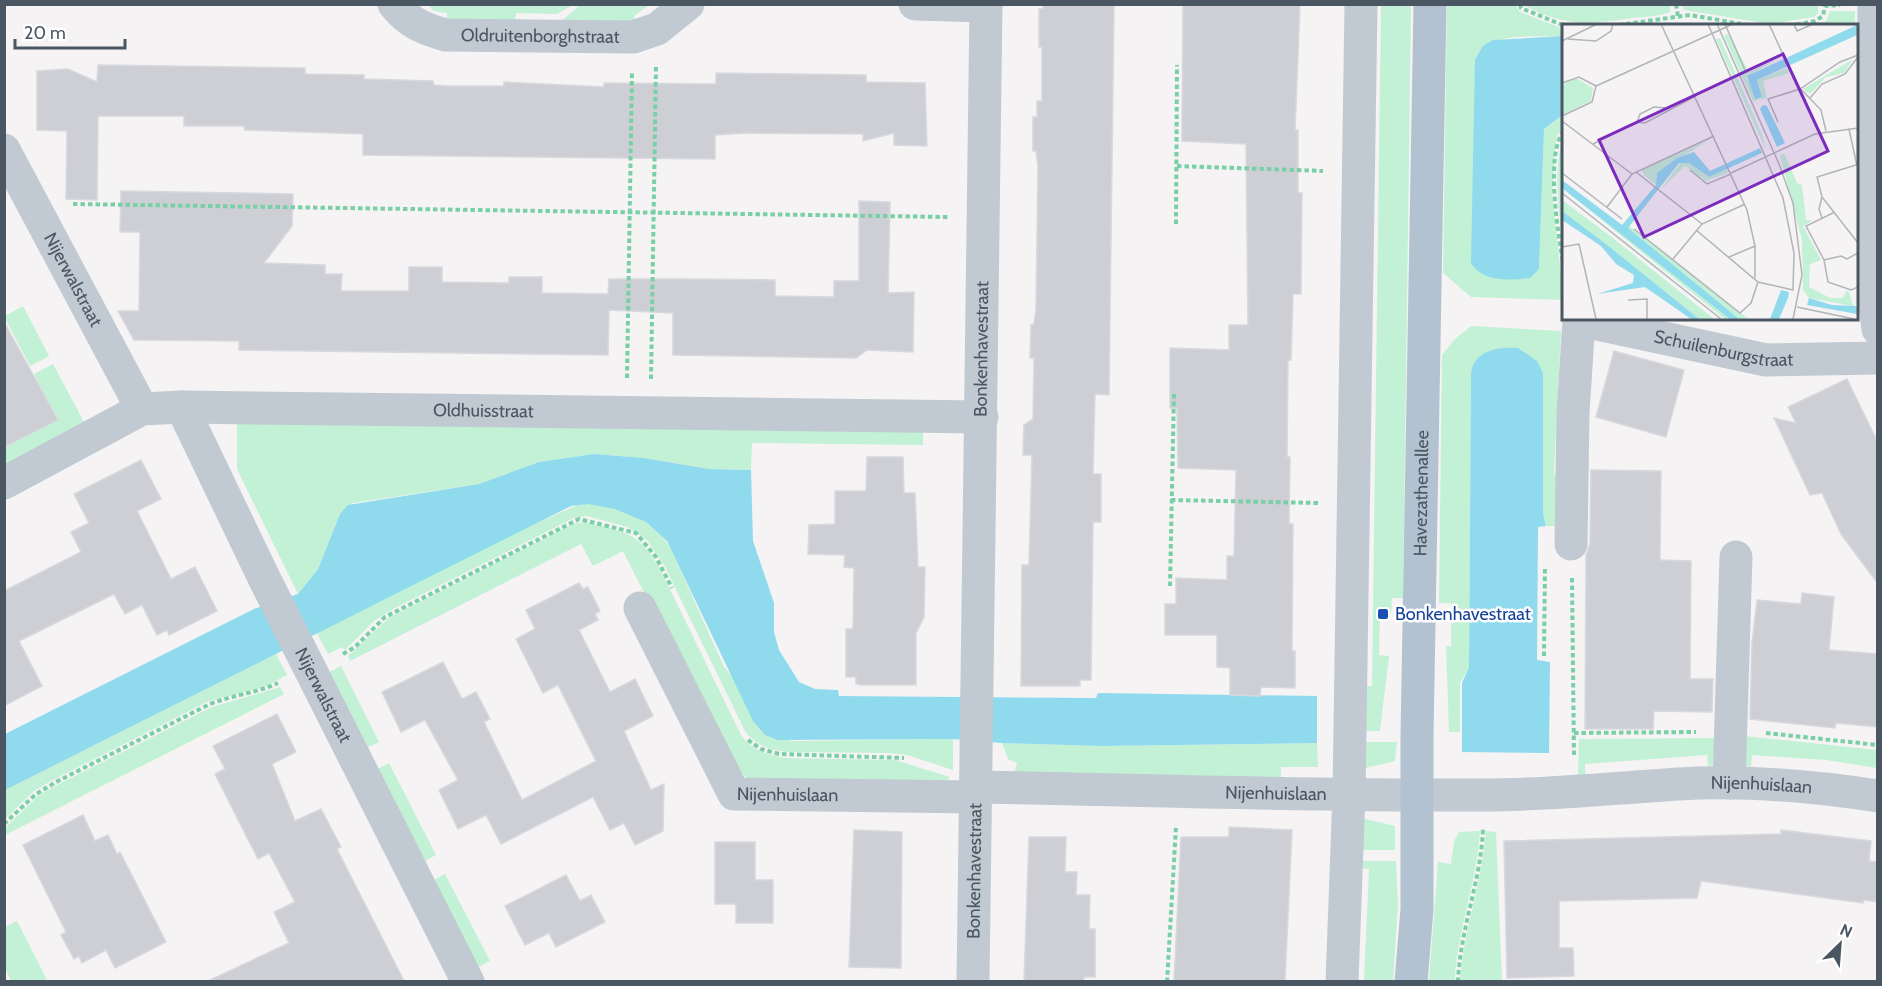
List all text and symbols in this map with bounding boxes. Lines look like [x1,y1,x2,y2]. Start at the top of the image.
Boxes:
scale bar [15,12,124,50]
text: 20 m [24,22,66,44]
street label: Oldruitenborghstraat [461,24,620,48]
inset map [1562,24,1858,320]
street label: Nijerwalstraat [39,229,107,330]
street label: Bonkenhavestraat [970,281,993,417]
street label: Schuilenburgstraat [1652,325,1793,371]
street label: Oldhuisstraat [433,399,534,422]
street label: Havezathenallee [1409,430,1433,557]
place label: Bonkenhavestraat [1395,603,1531,625]
marker: Bonkenhavestraat [1376,607,1390,621]
street label: Nijerwalstraat [290,644,356,746]
street label: Nijenhuislaan [1711,772,1813,799]
street label: Nijenhuislaan [1225,781,1327,805]
street label: Nijenhuislaan [737,783,838,806]
street label: Bonkenhavestraat [963,803,986,939]
north arrow [1810,914,1870,974]
text: N [1837,920,1855,942]

